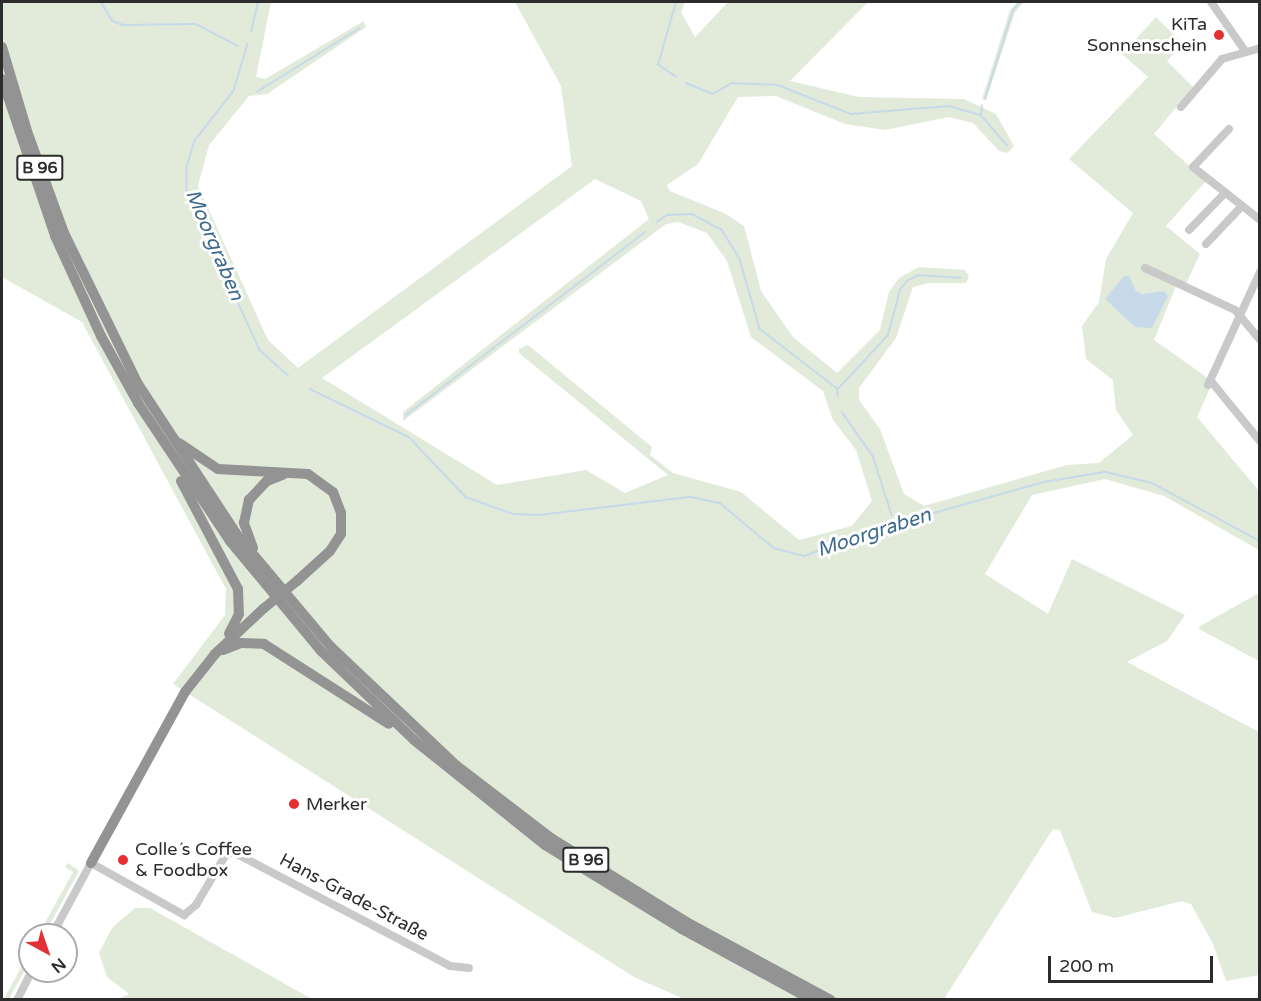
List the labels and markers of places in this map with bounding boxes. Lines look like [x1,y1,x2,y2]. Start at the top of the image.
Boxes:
place label: KiTa Sonnenschein [1087,14,1207,57]
marker: KiTa Sonnenschein [1212,28,1226,42]
place label: Merker [306,793,367,815]
marker: Merker [287,797,301,811]
place label: Colle´s Coffee & Foodbox [135,839,252,882]
marker: Colle´s Coffee & Foodbox [116,853,130,867]

